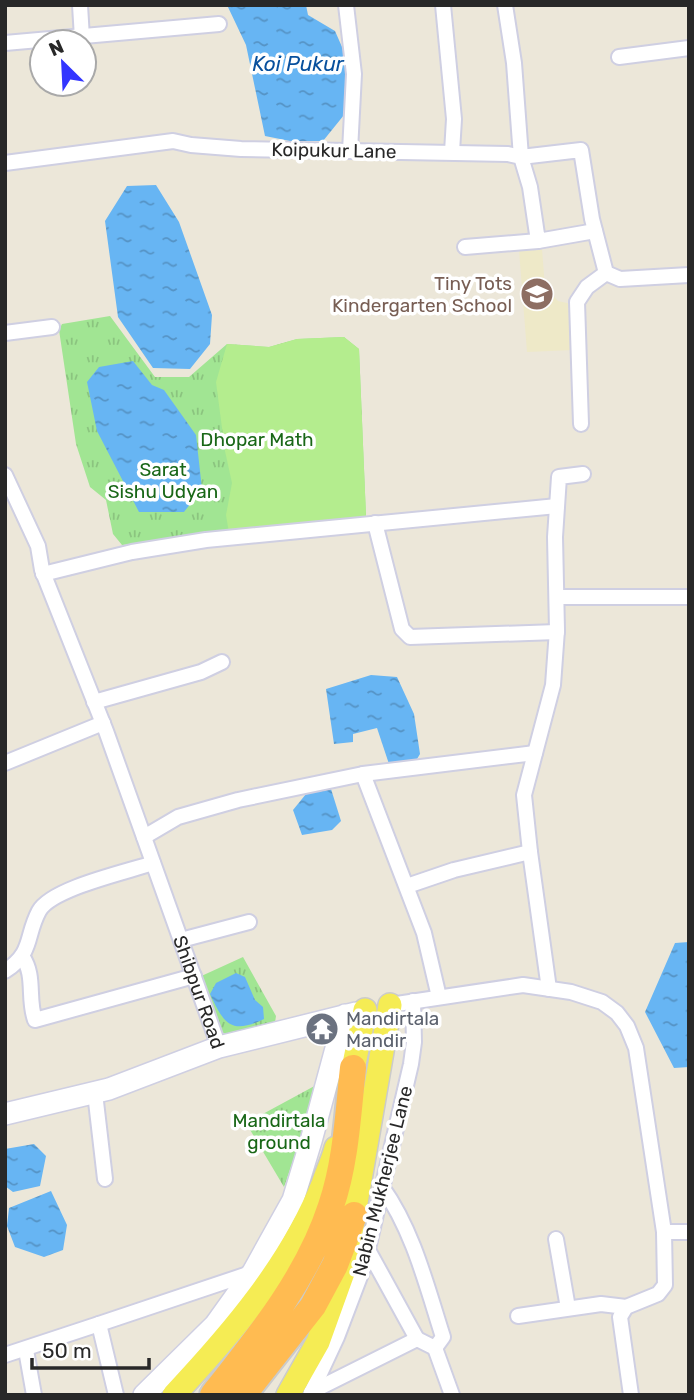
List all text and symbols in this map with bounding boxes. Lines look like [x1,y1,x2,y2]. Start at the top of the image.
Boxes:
north arrow [28,28,98,98]
text: N [45,35,67,61]
water label: Koi Pukur [252,51,345,76]
street label: Koipukur Lane [271,138,397,163]
place label: Tiny Tots Kindergarten School [332,272,512,317]
school or university icon: Tiny Tots Kindergarten School [518,275,556,313]
park label: Dhopar Math [200,428,314,451]
park label: Sarat Sishu Udyan [108,458,218,503]
street label: Shibpur Road [168,932,230,1052]
place label: Mandirtala Mandir [346,1007,439,1052]
temple icon: Mandirtala Mandir [303,1010,341,1048]
street label: Nabin Mukherjee Lane [348,1083,417,1279]
park label: Mandirtala ground [232,1109,326,1154]
scale bar [32,1326,149,1370]
text: 50 m [42,1338,92,1363]

